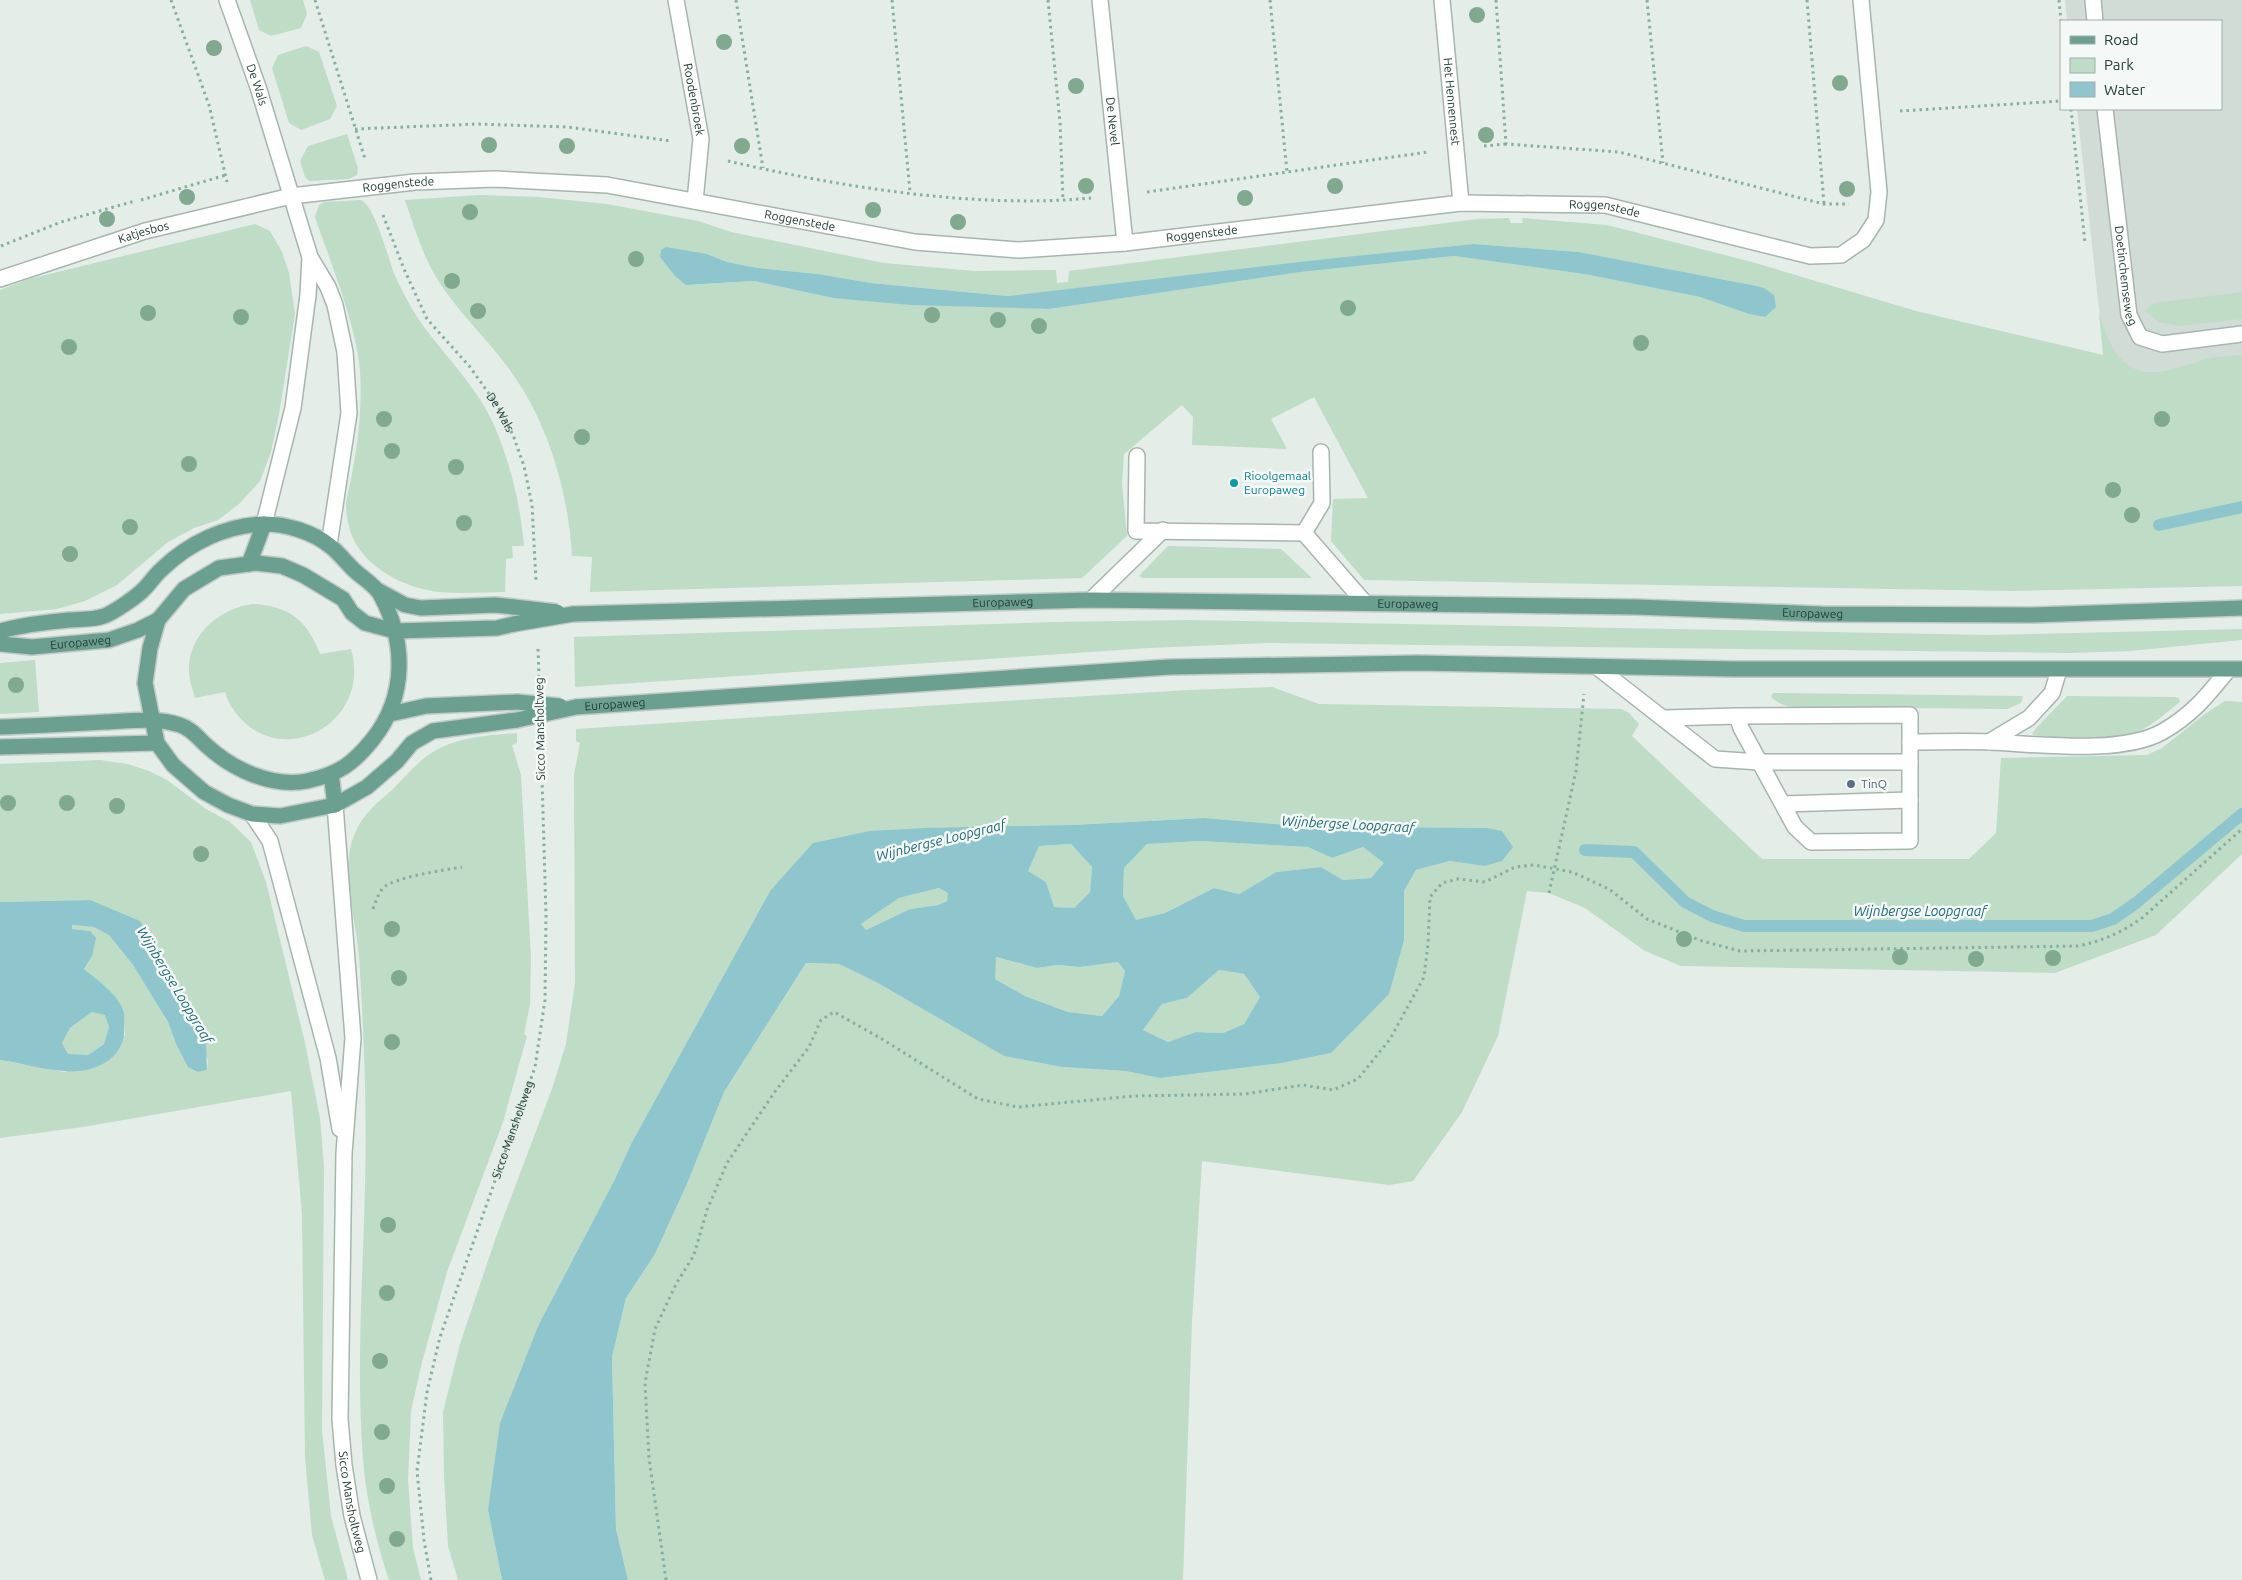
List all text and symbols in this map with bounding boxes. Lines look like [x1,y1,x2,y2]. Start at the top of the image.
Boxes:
legend [2060,20,2222,110]
text: Road [2104,31,2139,48]
text: Park [2104,56,2134,73]
street label: Het Hennennest [1441,57,1463,146]
street label: De Wals [244,62,270,107]
street label: Roodenbroek [681,62,707,137]
text: Water [2104,81,2145,98]
street label: De Nevel [1104,96,1122,146]
street label: Roggenstede [362,174,435,194]
street label: Roggenstede [1569,198,1642,220]
street label: Roggenstede [763,207,837,233]
street label: Katjesbos [116,219,170,245]
street label: Roggenstede [1165,223,1238,244]
street label: Doetinchemseweg [2113,225,2140,328]
street label: De Wals [484,390,517,434]
place label: Rioolgemaal Europaweg [1244,469,1311,496]
marker: Rioolgemaal Europaweg [1228,477,1240,489]
street label: Europaweg [972,595,1034,609]
street label: Europaweg [1377,597,1438,610]
street label: Europaweg [1782,606,1843,620]
street label: Europaweg [50,633,112,651]
street label: Sicco Mansholtweg [532,677,547,781]
street label: Europaweg [584,695,646,712]
place label: TinQ [1861,777,1887,790]
marker: TinQ [1845,778,1857,790]
water label: Wijnbergse Loopgraaf [1281,813,1417,836]
water label: Wijnbergse Loopgraaf [874,816,1009,864]
water label: Wijnbergse Loopgraaf [1853,903,1988,919]
water label: Wijnbergse Loopgraaf [134,924,217,1048]
street label: Sicco Mansholtweg [489,1078,536,1180]
street label: Sicco Mansholtweg [337,1450,368,1554]

